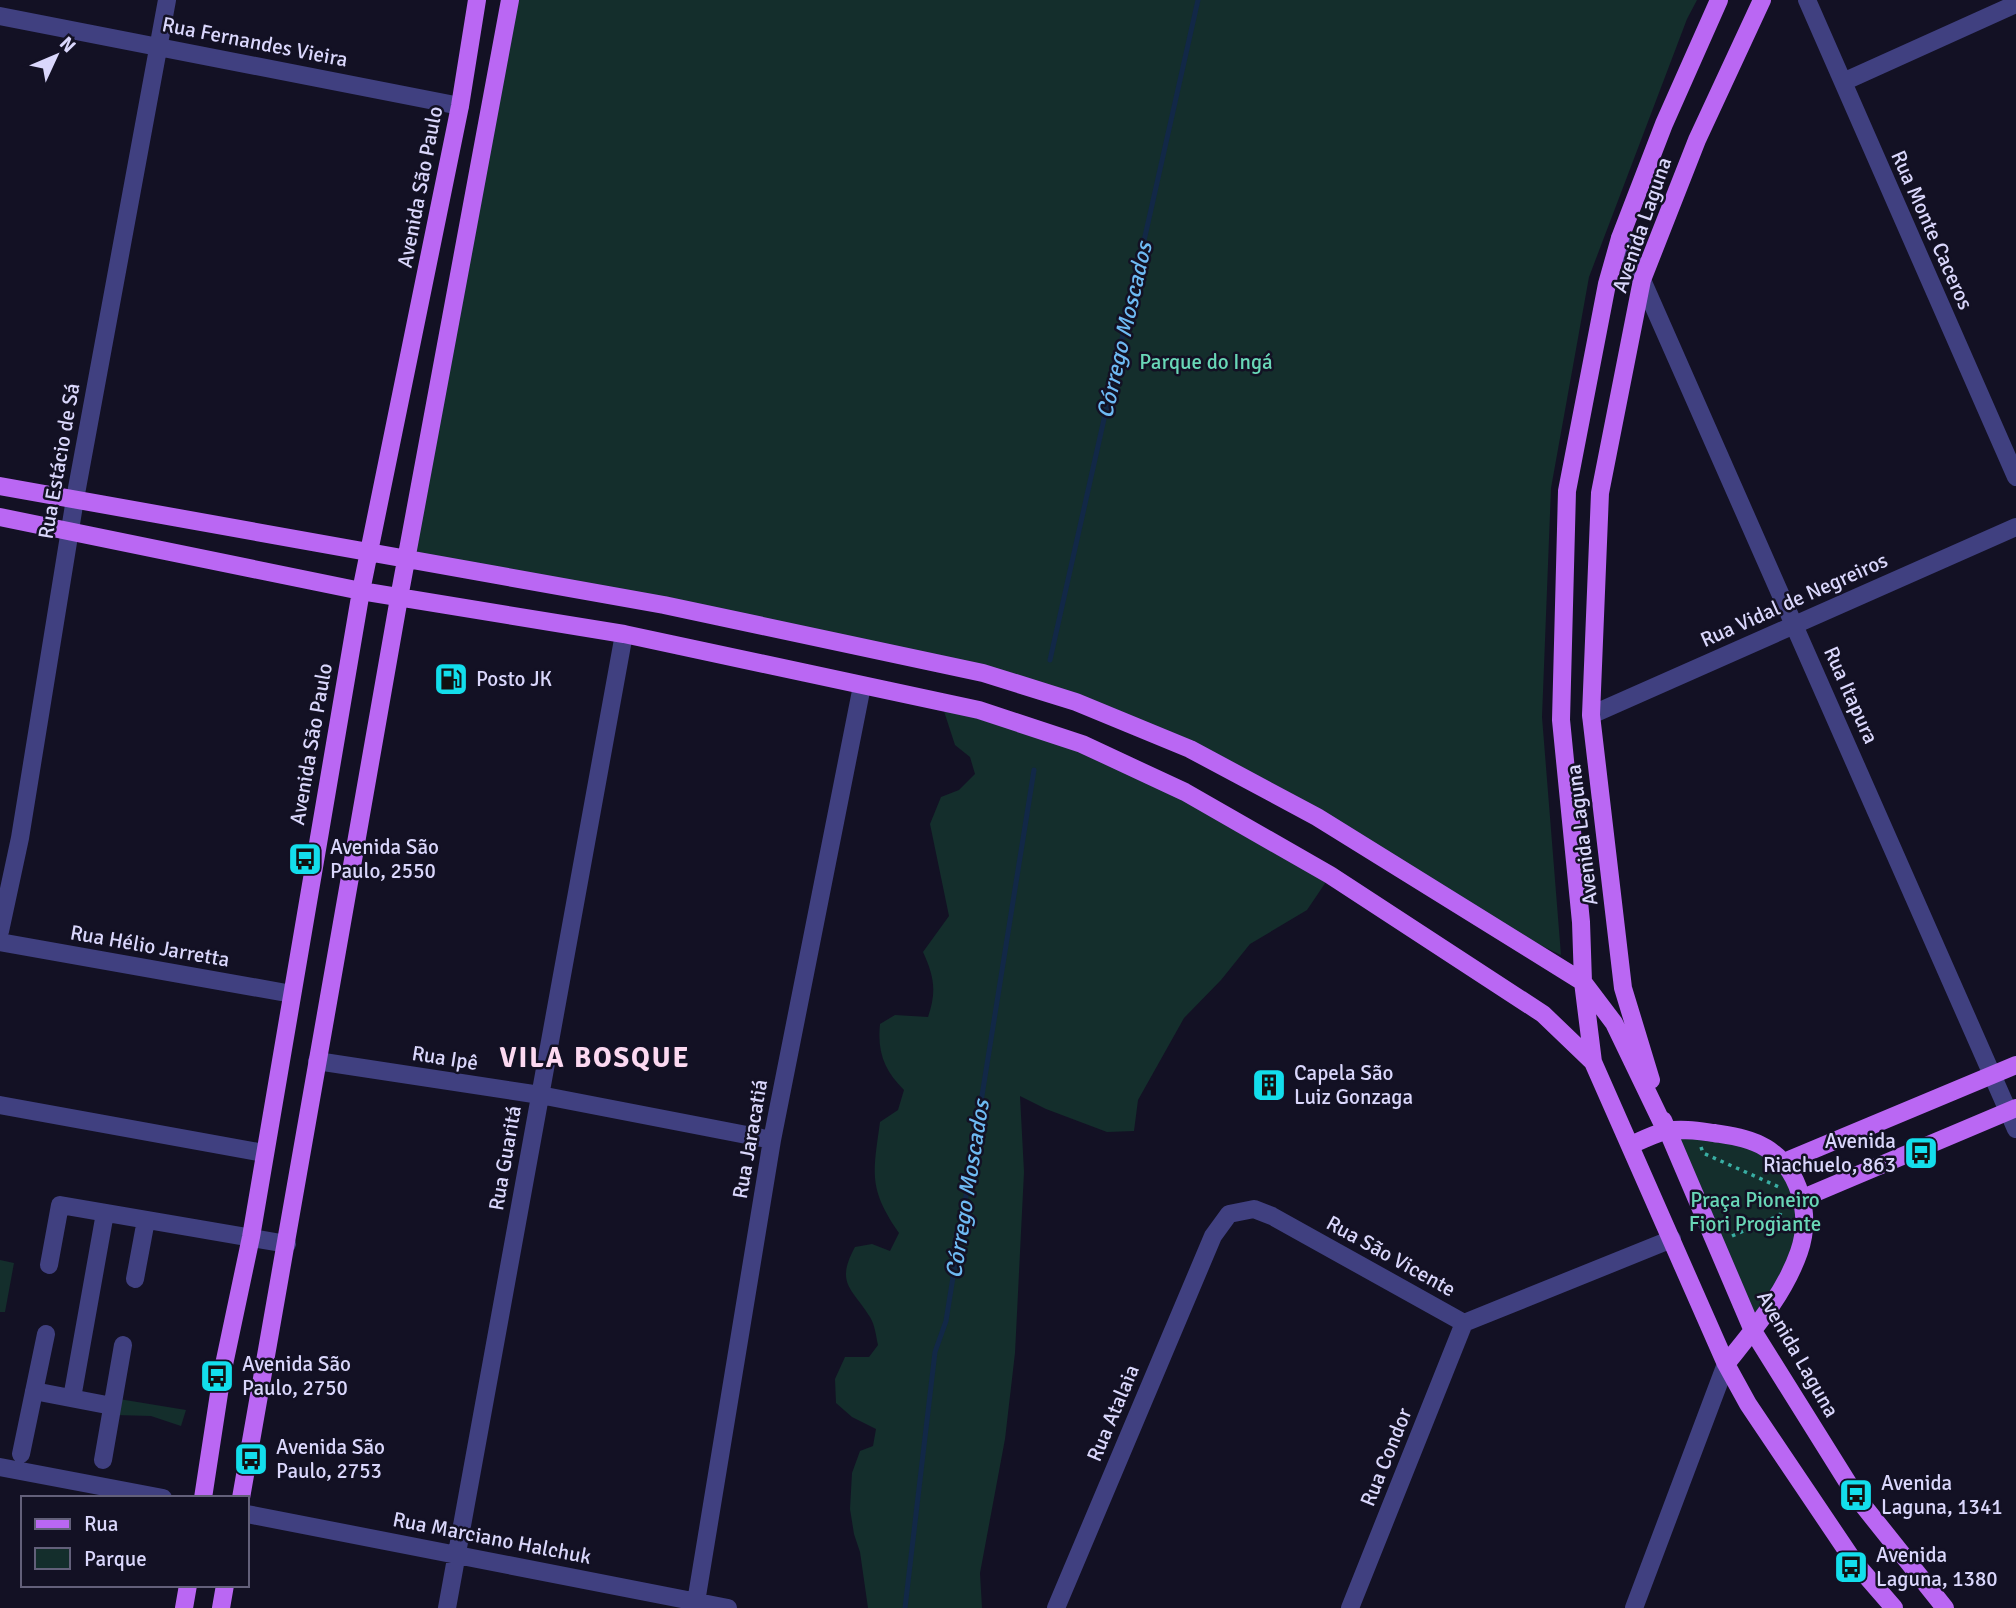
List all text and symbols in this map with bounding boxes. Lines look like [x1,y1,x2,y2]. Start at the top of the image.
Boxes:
street label: Rua Fernandes Vieira [160,11,350,73]
north arrow [21,21,91,91]
text: N [54,32,81,58]
street label: Avenida São Paulo [392,104,448,270]
street label: Rua Monte Caceros [1885,146,1979,314]
street label: Avenida Laguna [1607,154,1677,296]
water label: Córrego Moscados [1090,237,1159,421]
park label: Parque do Ingá [1139,349,1273,375]
street label: Rua Estácio de Sá [32,381,86,541]
street label: Rua Vidal de Negreiros [1696,547,1892,653]
street label: Rua Itapura [1818,642,1884,748]
fuel station icon: Posto JK [432,660,470,698]
street label: Avenida São Paulo [284,661,338,827]
place label: Posto JK [476,666,553,692]
street label: Avenida Laguna [1560,763,1604,907]
place label: Avenida São Paulo, 2550 [330,834,439,884]
bus stop icon: Avenida São Paulo, 2550 [286,840,324,878]
street label: Rua Hélio Jarretta [68,919,232,973]
street label: Rua Ipê [410,1040,480,1076]
district label: VILA BOSQUE [499,1041,691,1075]
place label: Capela São Luiz Gonzaga [1294,1060,1413,1110]
building icon: Capela São Luiz Gonzaga [1250,1066,1288,1104]
street label: Rua Jaracatiá [727,1077,773,1201]
water label: Córrego Moscados [939,1096,996,1280]
street label: Rua Guaritá [483,1103,527,1213]
place label: Avenida Riachuelo, 863 [1763,1128,1896,1178]
bus stop icon: Avenida Riachuelo, 863 [1902,1134,1940,1172]
park label: Praça Pioneiro Fiori Progiante [1689,1187,1821,1237]
street label: Rua São Vicente [1322,1210,1460,1302]
street label: Avenida Laguna [1751,1286,1845,1422]
place label: Avenida São Paulo, 2750 [242,1351,351,1401]
bus stop icon: Avenida São Paulo, 2750 [198,1357,236,1395]
street label: Rua Atalaia [1081,1361,1145,1465]
street label: Rua Condor [1355,1404,1418,1510]
place label: Avenida São Paulo, 2753 [276,1434,385,1484]
bus stop icon: Avenida São Paulo, 2753 [232,1440,270,1478]
place label: Avenida Laguna, 1341 [1881,1470,2003,1520]
bus stop icon: Avenida Laguna, 1341 [1837,1476,1875,1514]
legend [21,1496,248,1587]
street label: Rua Marciano Halchuk [391,1506,594,1570]
text: Rua [84,1511,118,1537]
place label: Avenida Laguna, 1380 [1876,1542,1998,1592]
text: Parque [84,1546,147,1572]
bus stop icon: Avenida Laguna, 1380 [1832,1548,1870,1586]

